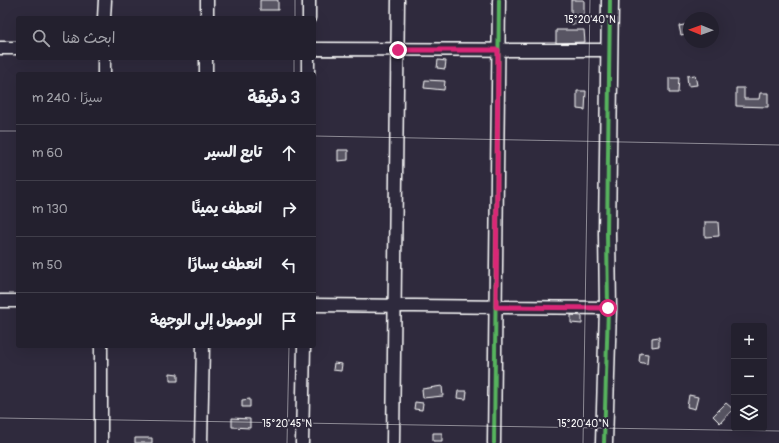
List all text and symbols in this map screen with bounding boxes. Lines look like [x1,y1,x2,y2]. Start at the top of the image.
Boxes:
north arrow [683,12,719,48]
text: 15°20'40"N [564,14,616,26]
search box [16,16,316,60]
icon: search [30,27,52,49]
text: ابحث هنا [62,29,115,48]
route end [389,41,407,59]
text: 3 دقيقة [248,87,300,108]
text: سيرًا · 240 m [32,90,103,106]
icon: ahead [278,142,300,164]
text: تابع السير [205,143,262,162]
text: 60 m [32,145,63,161]
icon: right [278,198,300,220]
text: انعطف يمينًا [192,199,262,218]
text: 130 m [32,201,68,217]
icon: left [278,254,300,276]
text: انعطف يسارًا [188,255,262,274]
text: 50 m [32,257,62,273]
route start [599,299,617,317]
icon: arrive [278,310,300,332]
text: الوصول إلى الوجهة [150,311,262,330]
map controls [731,323,767,431]
button: + [731,323,767,359]
button: − [731,359,767,395]
button: layers [731,395,767,431]
text: 15°20'45"N [262,418,312,430]
text: 15°20'40"N [557,418,609,430]

